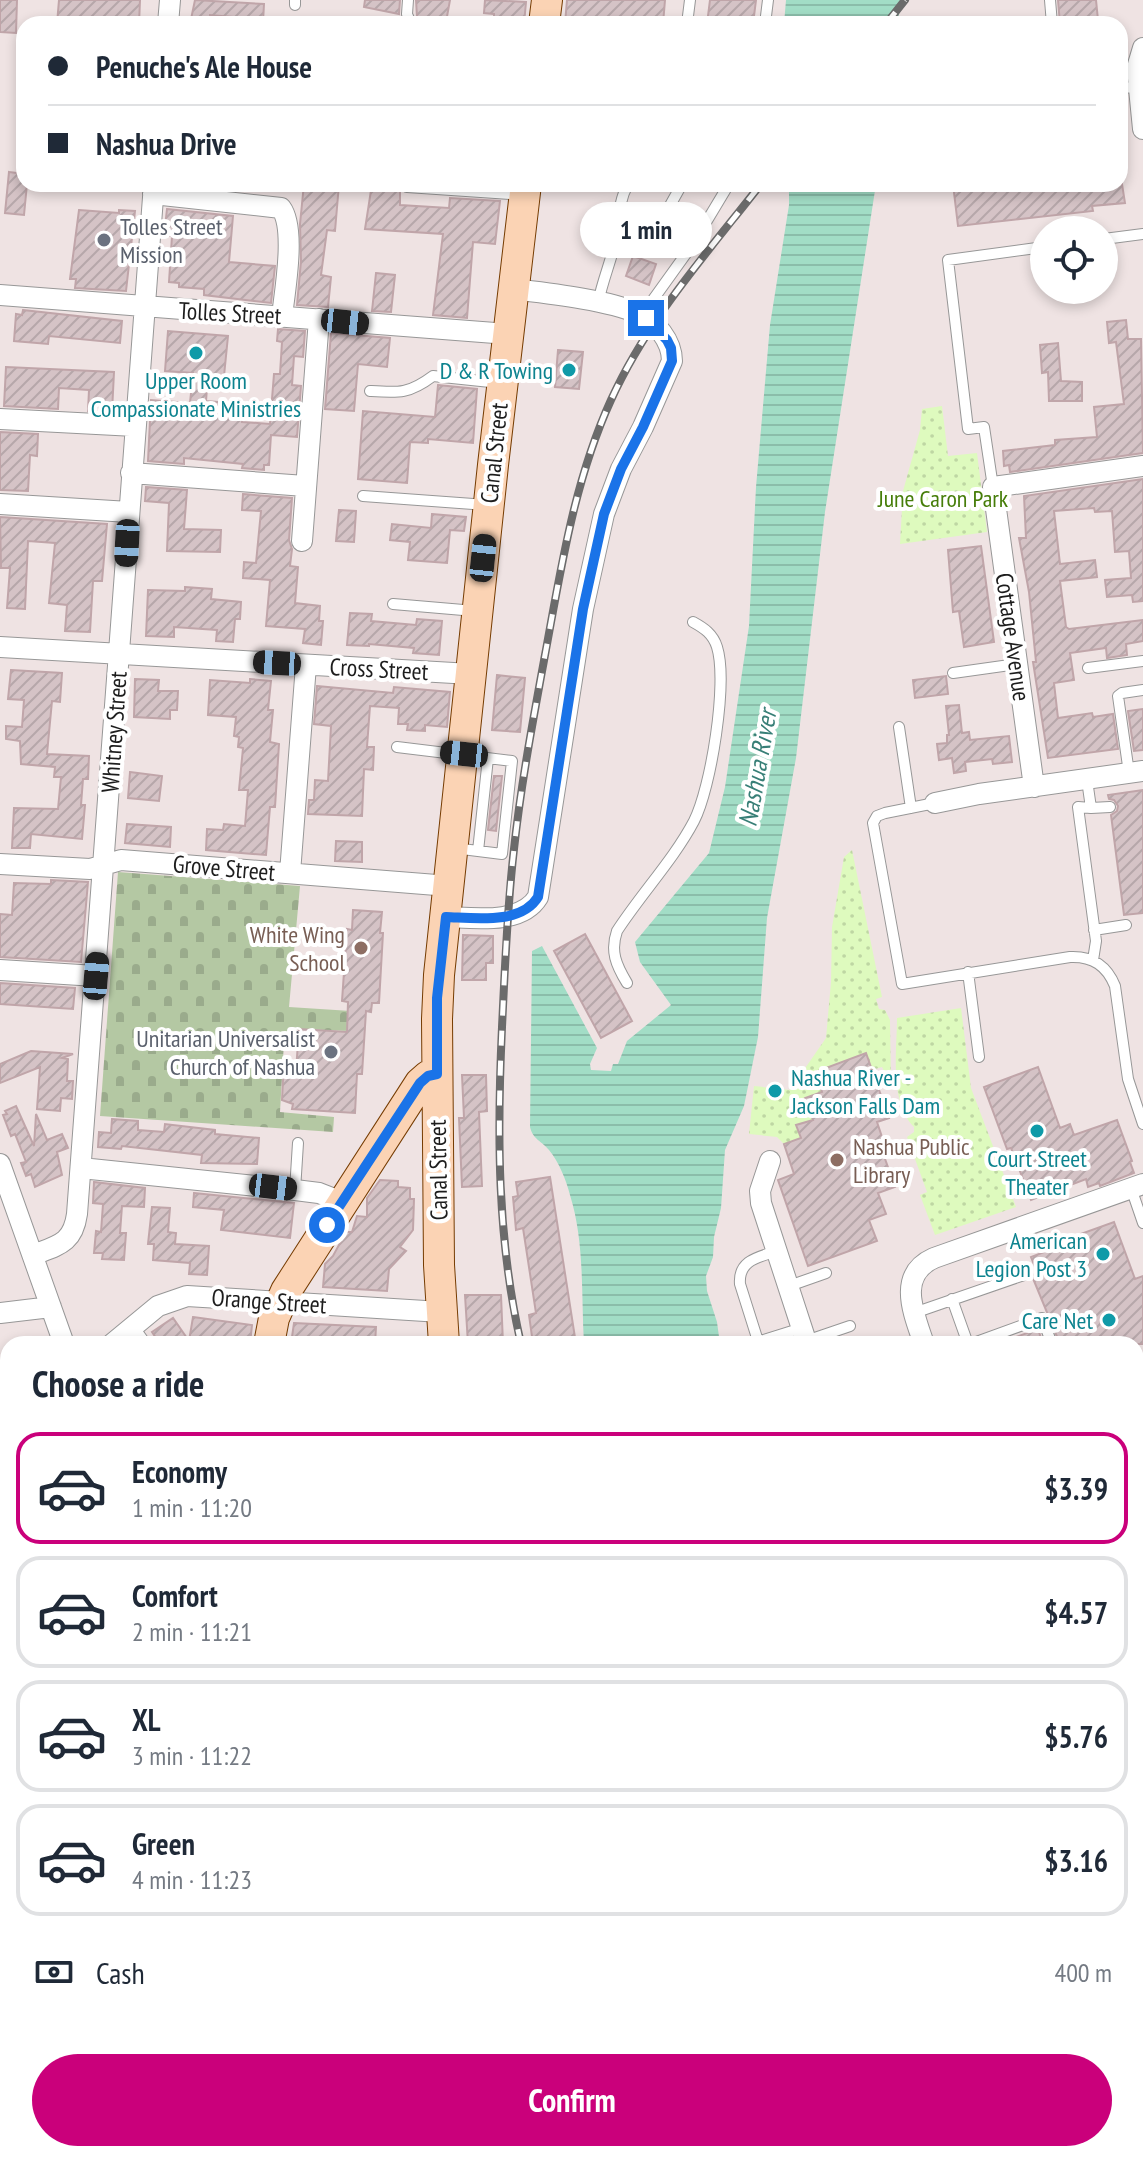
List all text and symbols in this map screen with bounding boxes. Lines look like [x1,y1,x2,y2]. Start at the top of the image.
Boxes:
text: Penuche's Ale House [96,47,312,86]
text: Nashua Drive [96,124,237,163]
callout: 1 min [580,202,712,258]
place label: Tolles Street Mission [120,211,223,270]
text: 1 min [620,213,672,246]
map controls [1030,216,1118,304]
button: locate [1030,216,1118,304]
marker: Tolles Street Mission [95,231,113,249]
street label: Tolles Street [178,295,282,331]
route end [628,300,664,336]
car [320,308,370,336]
marker: Upper Room Compassionate Ministries [187,344,205,362]
place label: D & R Towing [440,355,553,386]
marker: D & R Towing [560,361,578,379]
place label: Upper Room Compassionate Ministries [91,365,301,424]
street label: Canal Street [473,401,515,505]
park label: June Caron Park [877,483,1009,514]
car [114,518,140,568]
car [469,533,497,583]
street label: Cottage Avenue [989,571,1037,703]
car [252,650,302,676]
street label: Cross Street [329,651,429,687]
street label: Whitney Street [94,670,134,794]
water label: Nashua River [731,703,784,829]
car [439,740,489,768]
street label: Grove Street [172,848,277,888]
place label: White Wing School [250,919,345,978]
marker: White Wing School [352,939,370,957]
car [82,951,110,1001]
place label: Unitarian Universalist Church of Nashua [136,1023,315,1082]
marker: Unitarian Universalist Church of Nashua [322,1043,340,1061]
place label: Nashua River - Jackson Falls Dam [790,1062,940,1121]
marker: Nashua River - Jackson Falls Dam [766,1082,784,1100]
street label: Canal Street [422,1119,454,1221]
marker: Court Street Theater [1028,1122,1046,1140]
place label: Nashua Public Library [853,1131,970,1190]
place label: Court Street Theater [987,1143,1087,1202]
marker: Nashua Public Library [828,1151,846,1169]
car [248,1172,298,1202]
route start [309,1207,345,1243]
place label: American Legion Post 3 [976,1225,1087,1284]
marker: American Legion Post 3 [1094,1245,1112,1263]
street label: Orange Street [211,1282,328,1320]
place label: Care Net [1022,1305,1093,1336]
marker: Care Net [1100,1311,1118,1329]
text: Choose a ride [32,1360,204,1407]
icon: car [36,1452,108,1524]
text: Economy [132,1452,227,1491]
text: $3.39 [1044,1469,1108,1508]
text: 1 min · 11:20 [132,1491,252,1524]
icon: car [36,1576,108,1648]
text: Comfort [132,1576,218,1615]
text: $4.57 [1044,1593,1108,1632]
text: 2 min · 11:21 [132,1615,252,1648]
icon: car [36,1700,108,1772]
text: XL [132,1700,161,1739]
text: $5.76 [1044,1717,1108,1756]
text: 3 min · 11:22 [132,1739,252,1772]
icon: car [36,1824,108,1896]
text: Green [132,1824,195,1863]
text: $3.16 [1044,1841,1108,1880]
text: 4 min · 11:23 [132,1863,252,1896]
icon: cash [32,1950,76,1994]
text: Cash [96,1953,145,1992]
text: 400 m [1054,1956,1112,1989]
button: Confirm [32,2054,1112,2146]

